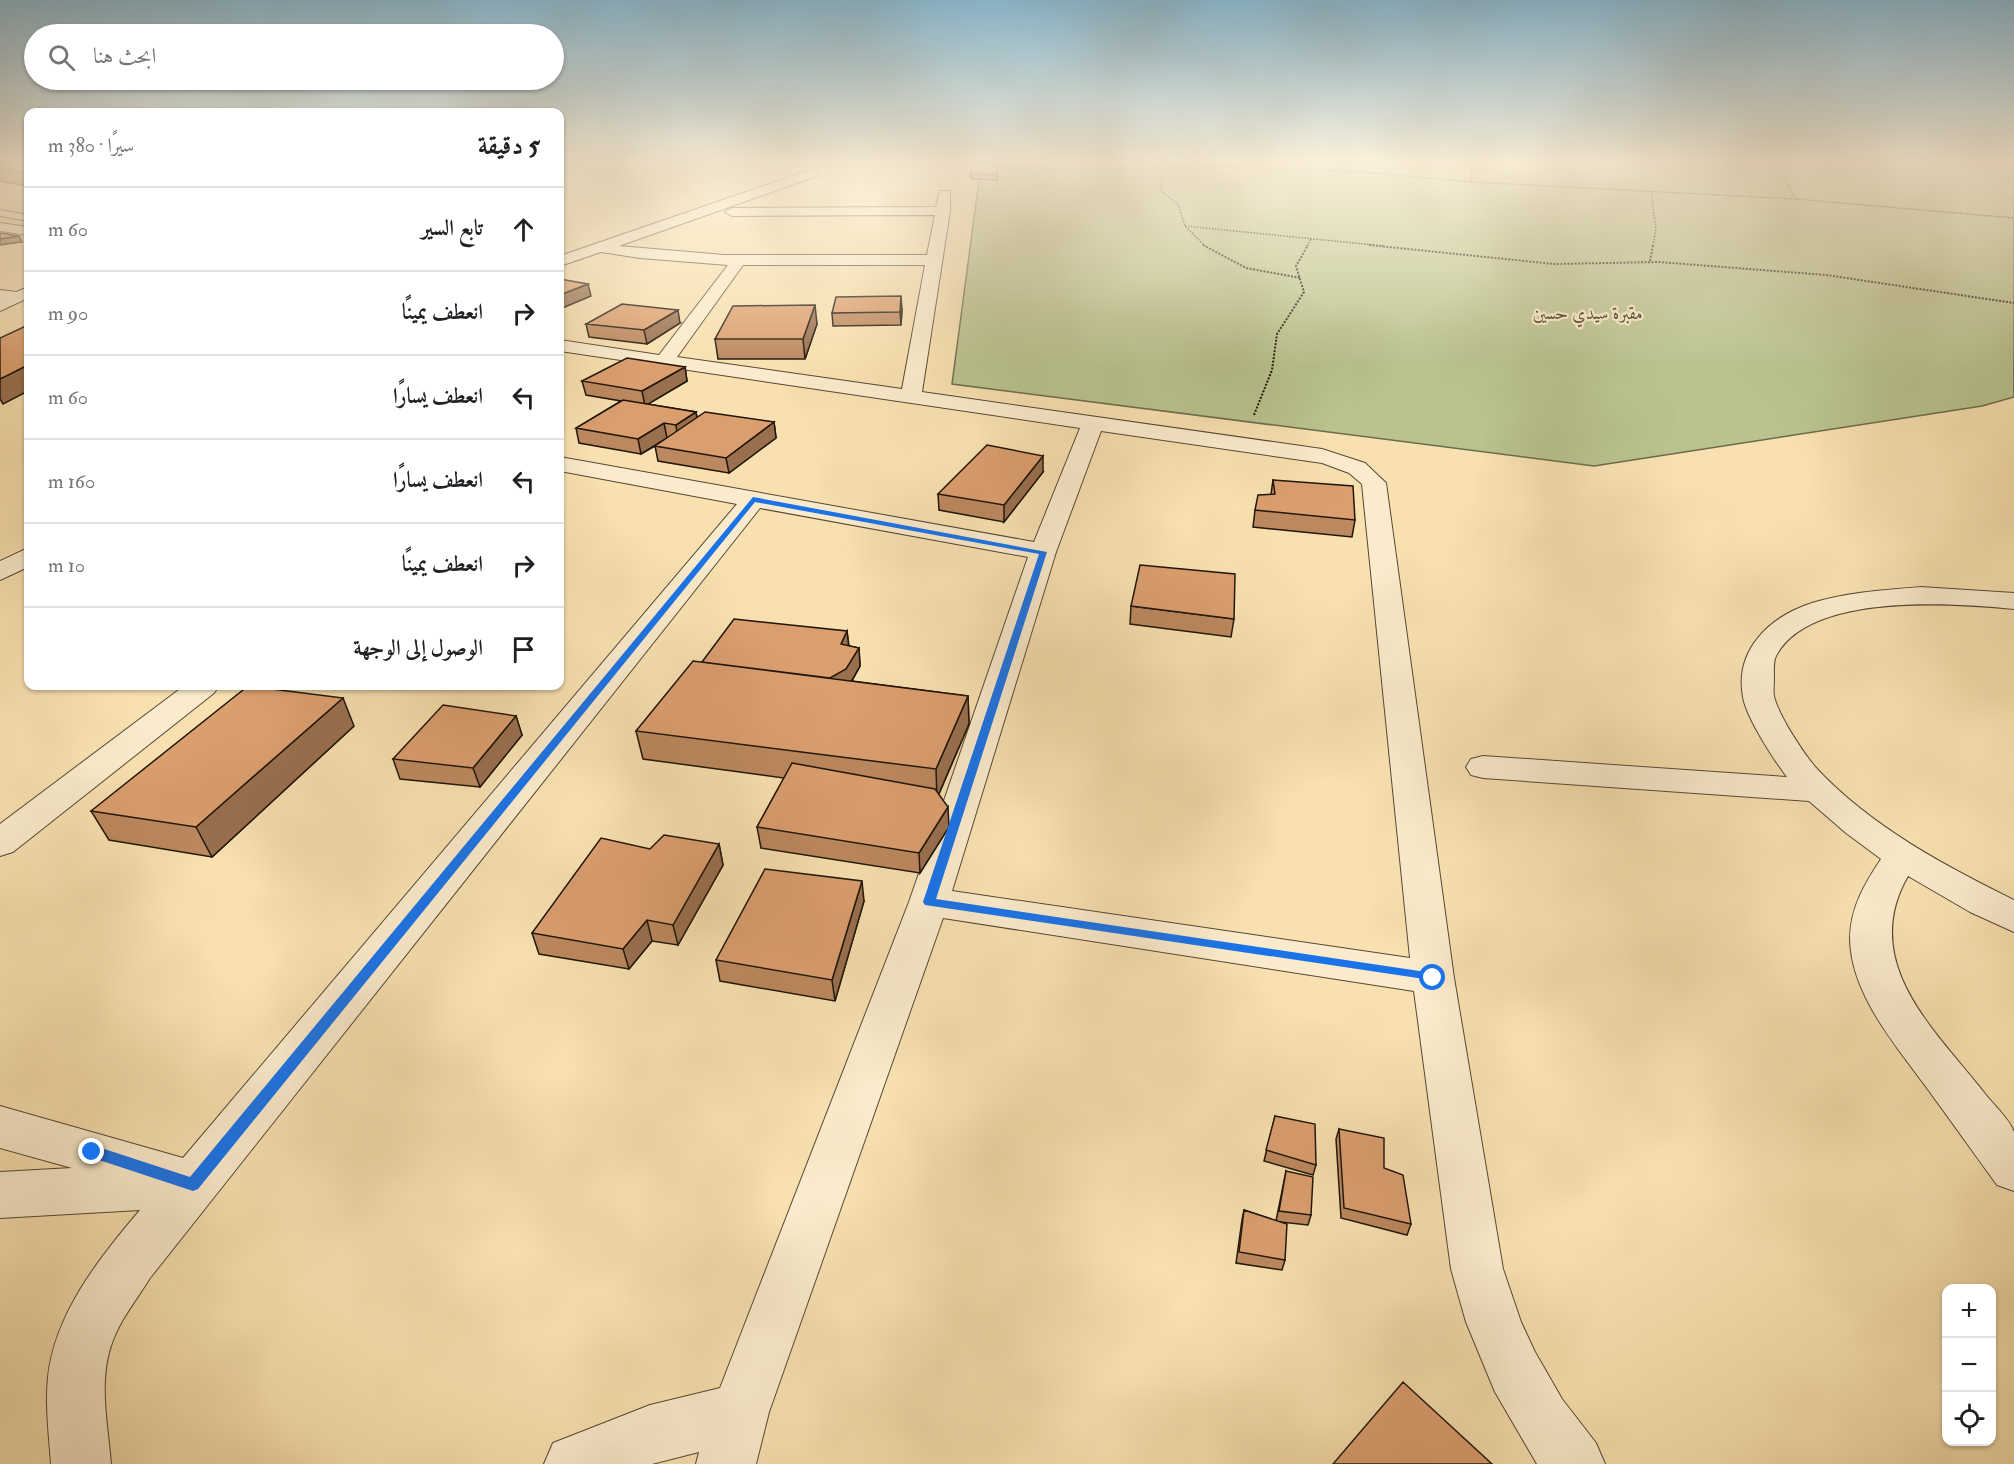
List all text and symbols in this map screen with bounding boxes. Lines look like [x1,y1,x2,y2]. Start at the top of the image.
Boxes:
search box [24,24,564,90]
icon: search [45,41,78,74]
text: ابحث هنا [93,42,156,70]
text: 5 دقيقة [478,130,540,162]
text: سيرًا · 380 m [48,133,134,158]
icon: ahead [507,213,540,246]
text: تابع السير [421,214,483,242]
text: 60 m [48,217,88,242]
icon: right [507,297,540,330]
text: انعطف يمينًا [402,298,483,326]
text: 90 m [48,301,88,326]
park label: مقبرة سيدي حسين [1533,302,1643,328]
icon: left [507,381,540,414]
text: انعطف يسارًا [393,382,483,410]
text: 60 m [48,385,88,410]
icon: left [507,465,540,498]
text: انعطف يسارًا [393,466,483,494]
text: 160 m [48,469,95,494]
icon: right [507,549,540,582]
text: انعطف يمينًا [402,550,483,578]
text: 10 m [48,553,85,578]
icon: arrive [507,633,540,666]
text: الوصول إلى الوجهة [353,634,483,662]
route start [1419,964,1445,990]
route end [78,1138,104,1164]
map controls [1942,1284,1996,1446]
button: + [1942,1284,1996,1338]
button: − [1942,1338,1996,1392]
button: locate [1942,1392,1996,1446]

